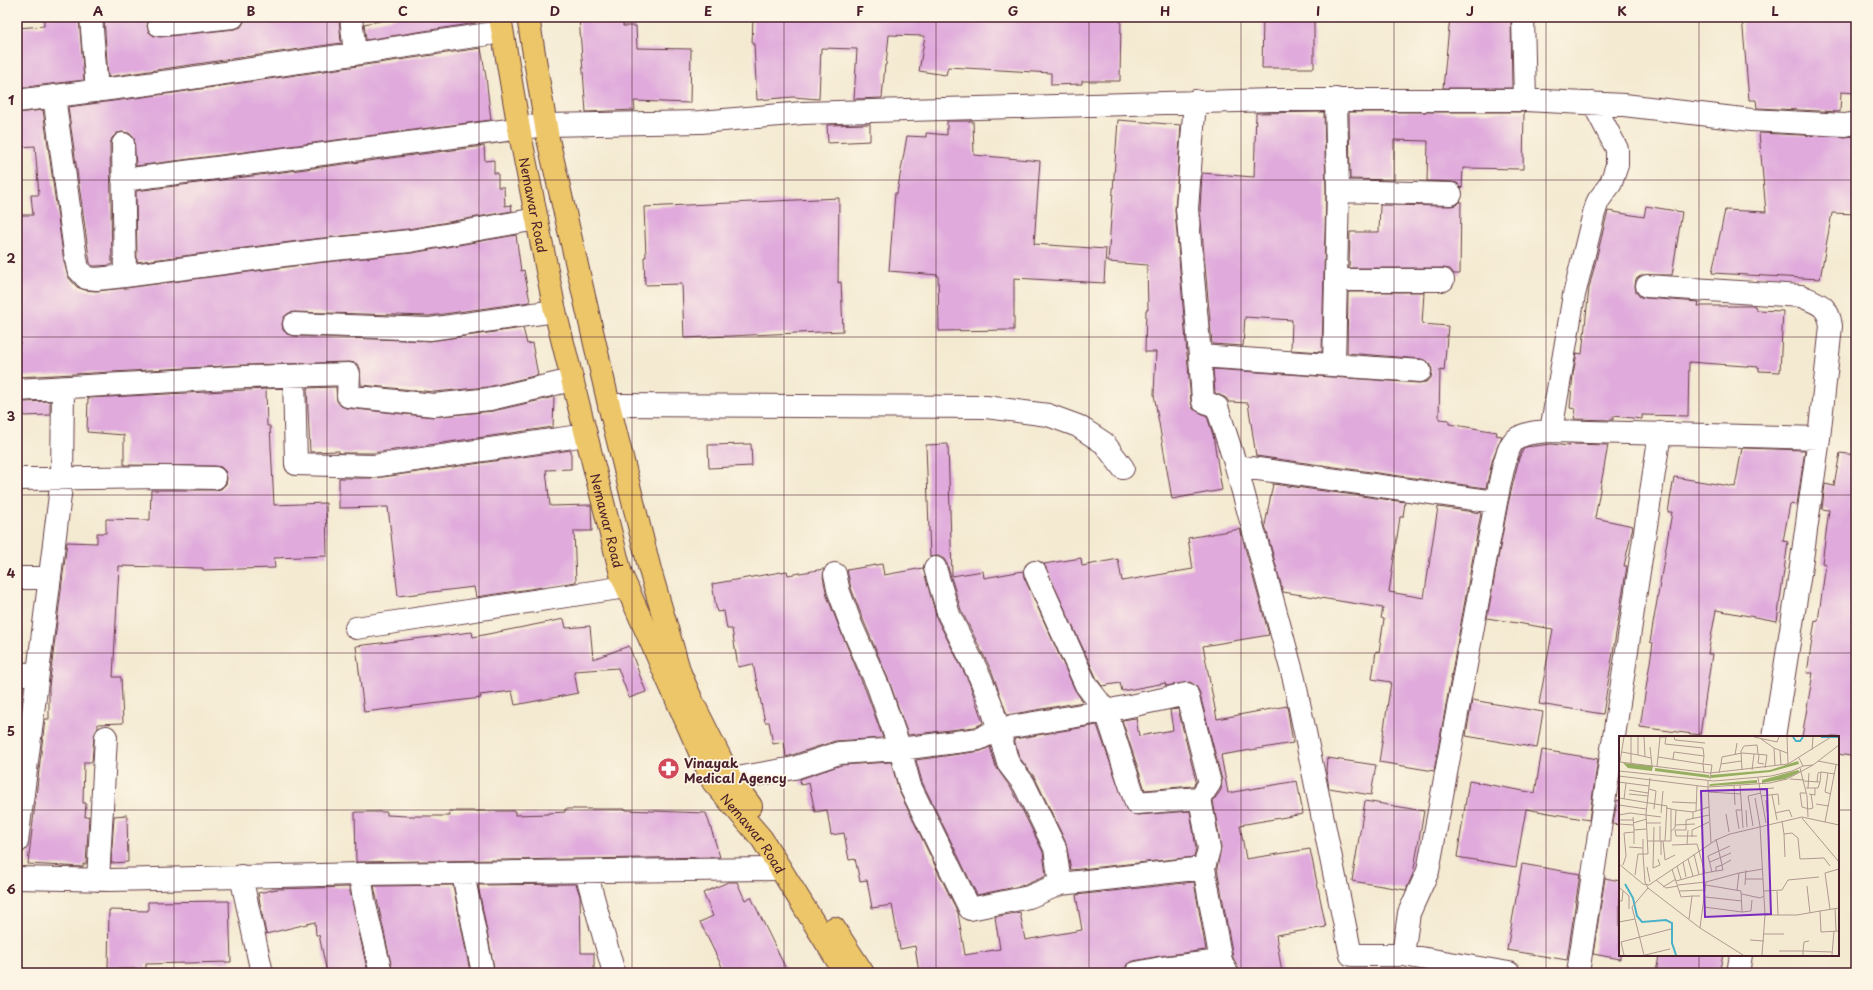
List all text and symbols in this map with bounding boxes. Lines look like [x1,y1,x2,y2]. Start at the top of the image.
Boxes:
text: A [93,1,103,20]
text: B [247,1,256,20]
text: C [398,1,408,20]
text: D [550,1,560,20]
text: E [704,1,712,20]
text: F [856,1,864,20]
text: G [1008,1,1018,20]
text: H [1160,1,1170,20]
text: I [1316,1,1320,20]
text: J [1466,1,1474,20]
text: K [1617,1,1627,20]
text: L [1771,1,1779,20]
text: 1 [8,90,14,109]
street label: Nemawar Road [515,156,553,254]
text: 2 [6,248,16,267]
text: 3 [7,406,16,425]
street label: Nemawar Road [587,471,629,570]
text: 4 [7,563,16,582]
text: 5 [7,721,15,740]
inset map [1619,736,1839,956]
place label: Vinayak Medical Agency [684,753,787,787]
pharmacy icon: Vinayak Medical Agency [655,756,681,782]
street label: Nemawar Road [717,789,790,877]
text: 6 [6,879,16,898]

